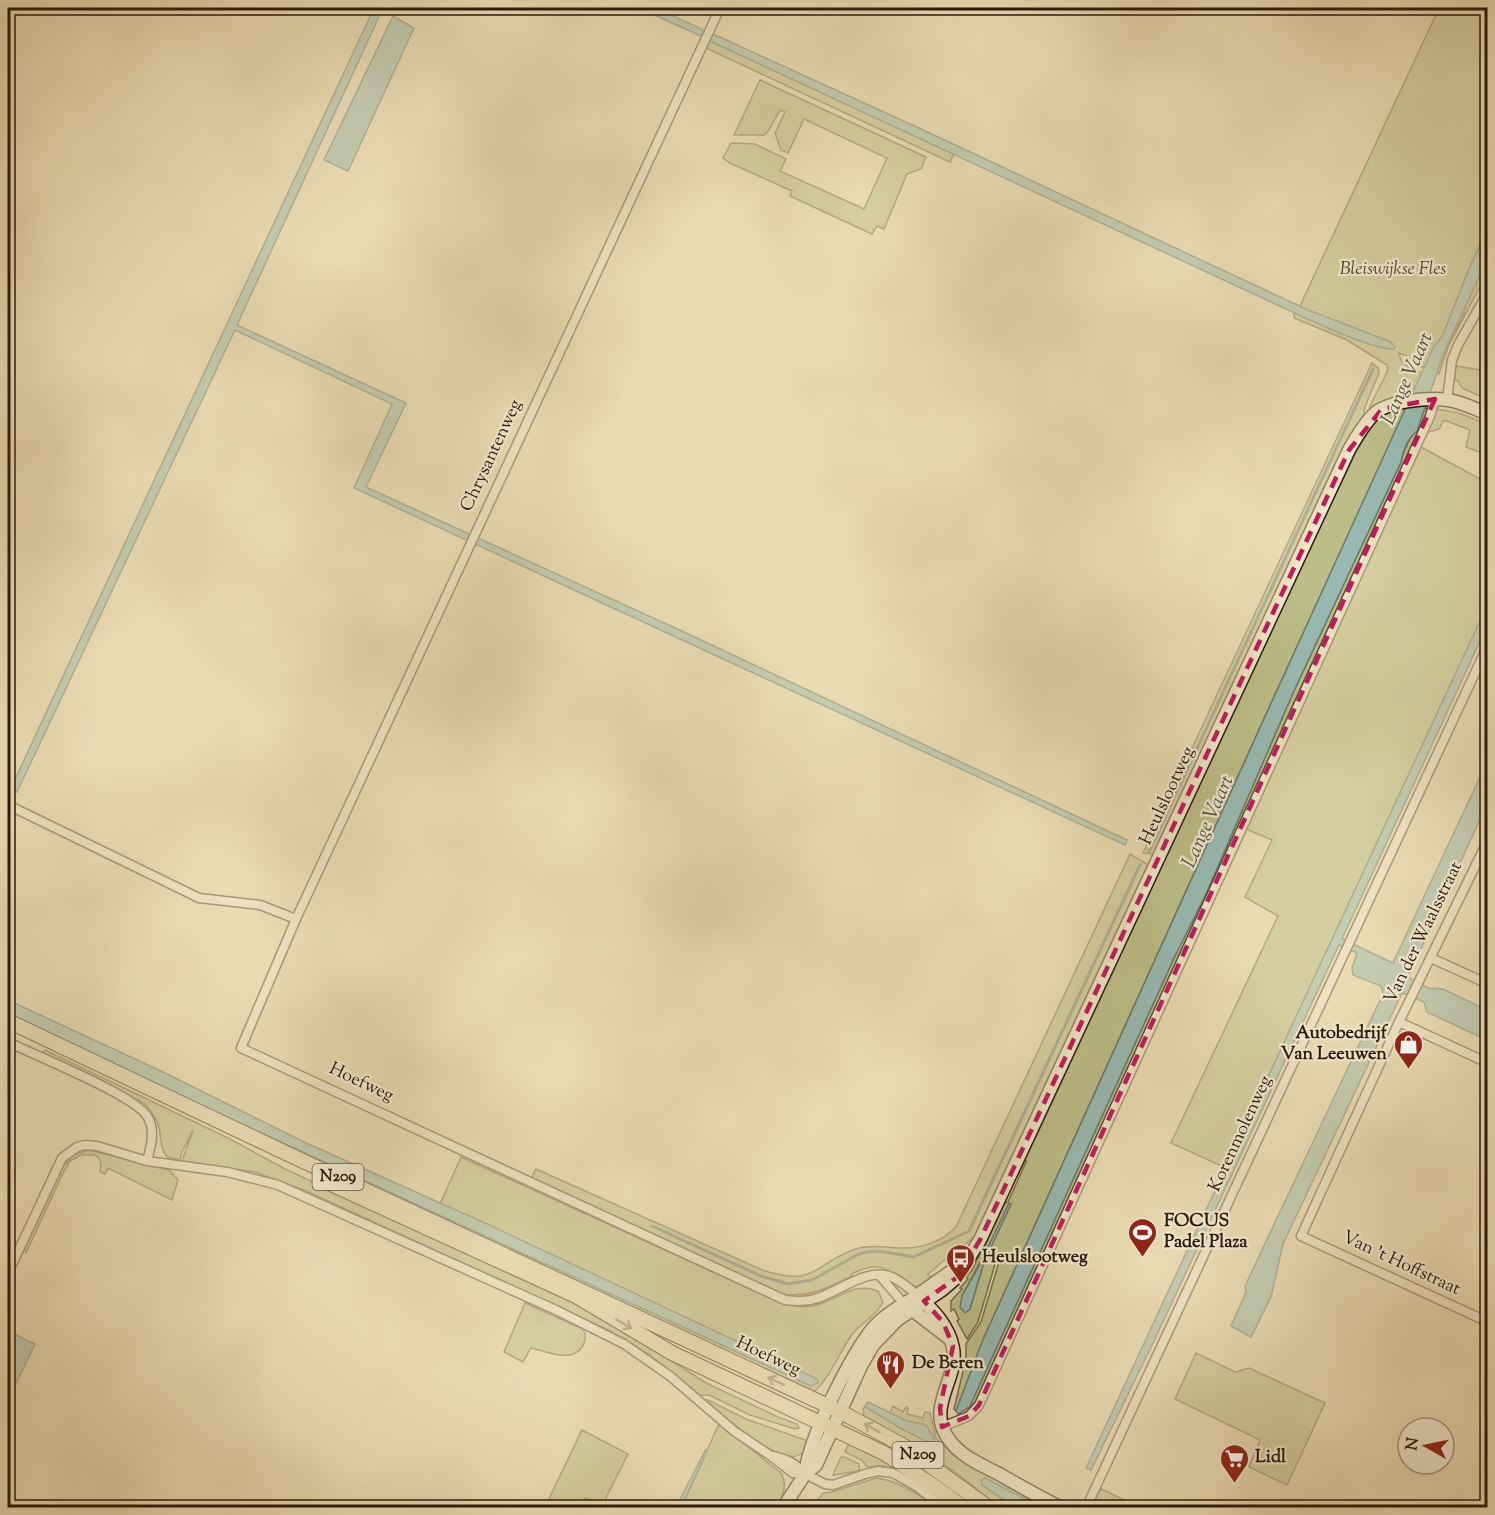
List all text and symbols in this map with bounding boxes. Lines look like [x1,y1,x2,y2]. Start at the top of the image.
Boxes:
park label: Bleiswijkse Fles [1340,257,1446,283]
water label: Lange Vaart [1375,328,1441,430]
street label: Chrysantenweg [455,395,529,516]
street label: Heulslootweg [1134,742,1202,849]
water label: Lange Vaart [1176,771,1242,873]
street label: Van der Waalsstraat [1378,857,1470,1009]
place label: Autobedrijf Van Leeuwen [1281,1021,1389,1068]
shop icon: Autobedrijf Van Leeuwen [1392,1028,1424,1070]
street label: Hoefweg [324,1057,398,1109]
street label: Korenmolenweg [1203,1071,1279,1196]
road number: N209 [312,1164,364,1190]
place label: FOCUS Padel Plaza [1164,1209,1248,1256]
sports icon: FOCUS Padel Plaza [1127,1216,1159,1258]
street label: Van 't Hoffstraat [1338,1225,1464,1303]
bus stop icon: Heulslootweg [945,1242,977,1284]
place label: Heulslootweg [982,1245,1088,1271]
one-way arrow [615,1318,632,1330]
street label: Hoefweg [731,1331,805,1383]
restaurant icon: De Beren [875,1348,907,1390]
place label: De Beren [912,1351,984,1377]
one-way arrow [768,1375,786,1387]
north arrow [1396,1416,1456,1476]
one-way arrow [864,1421,881,1433]
text: N [1401,1436,1426,1452]
road number: N209 [892,1442,944,1468]
supermarket icon: Lidl [1218,1442,1250,1484]
place label: Lidl [1255,1445,1287,1471]

